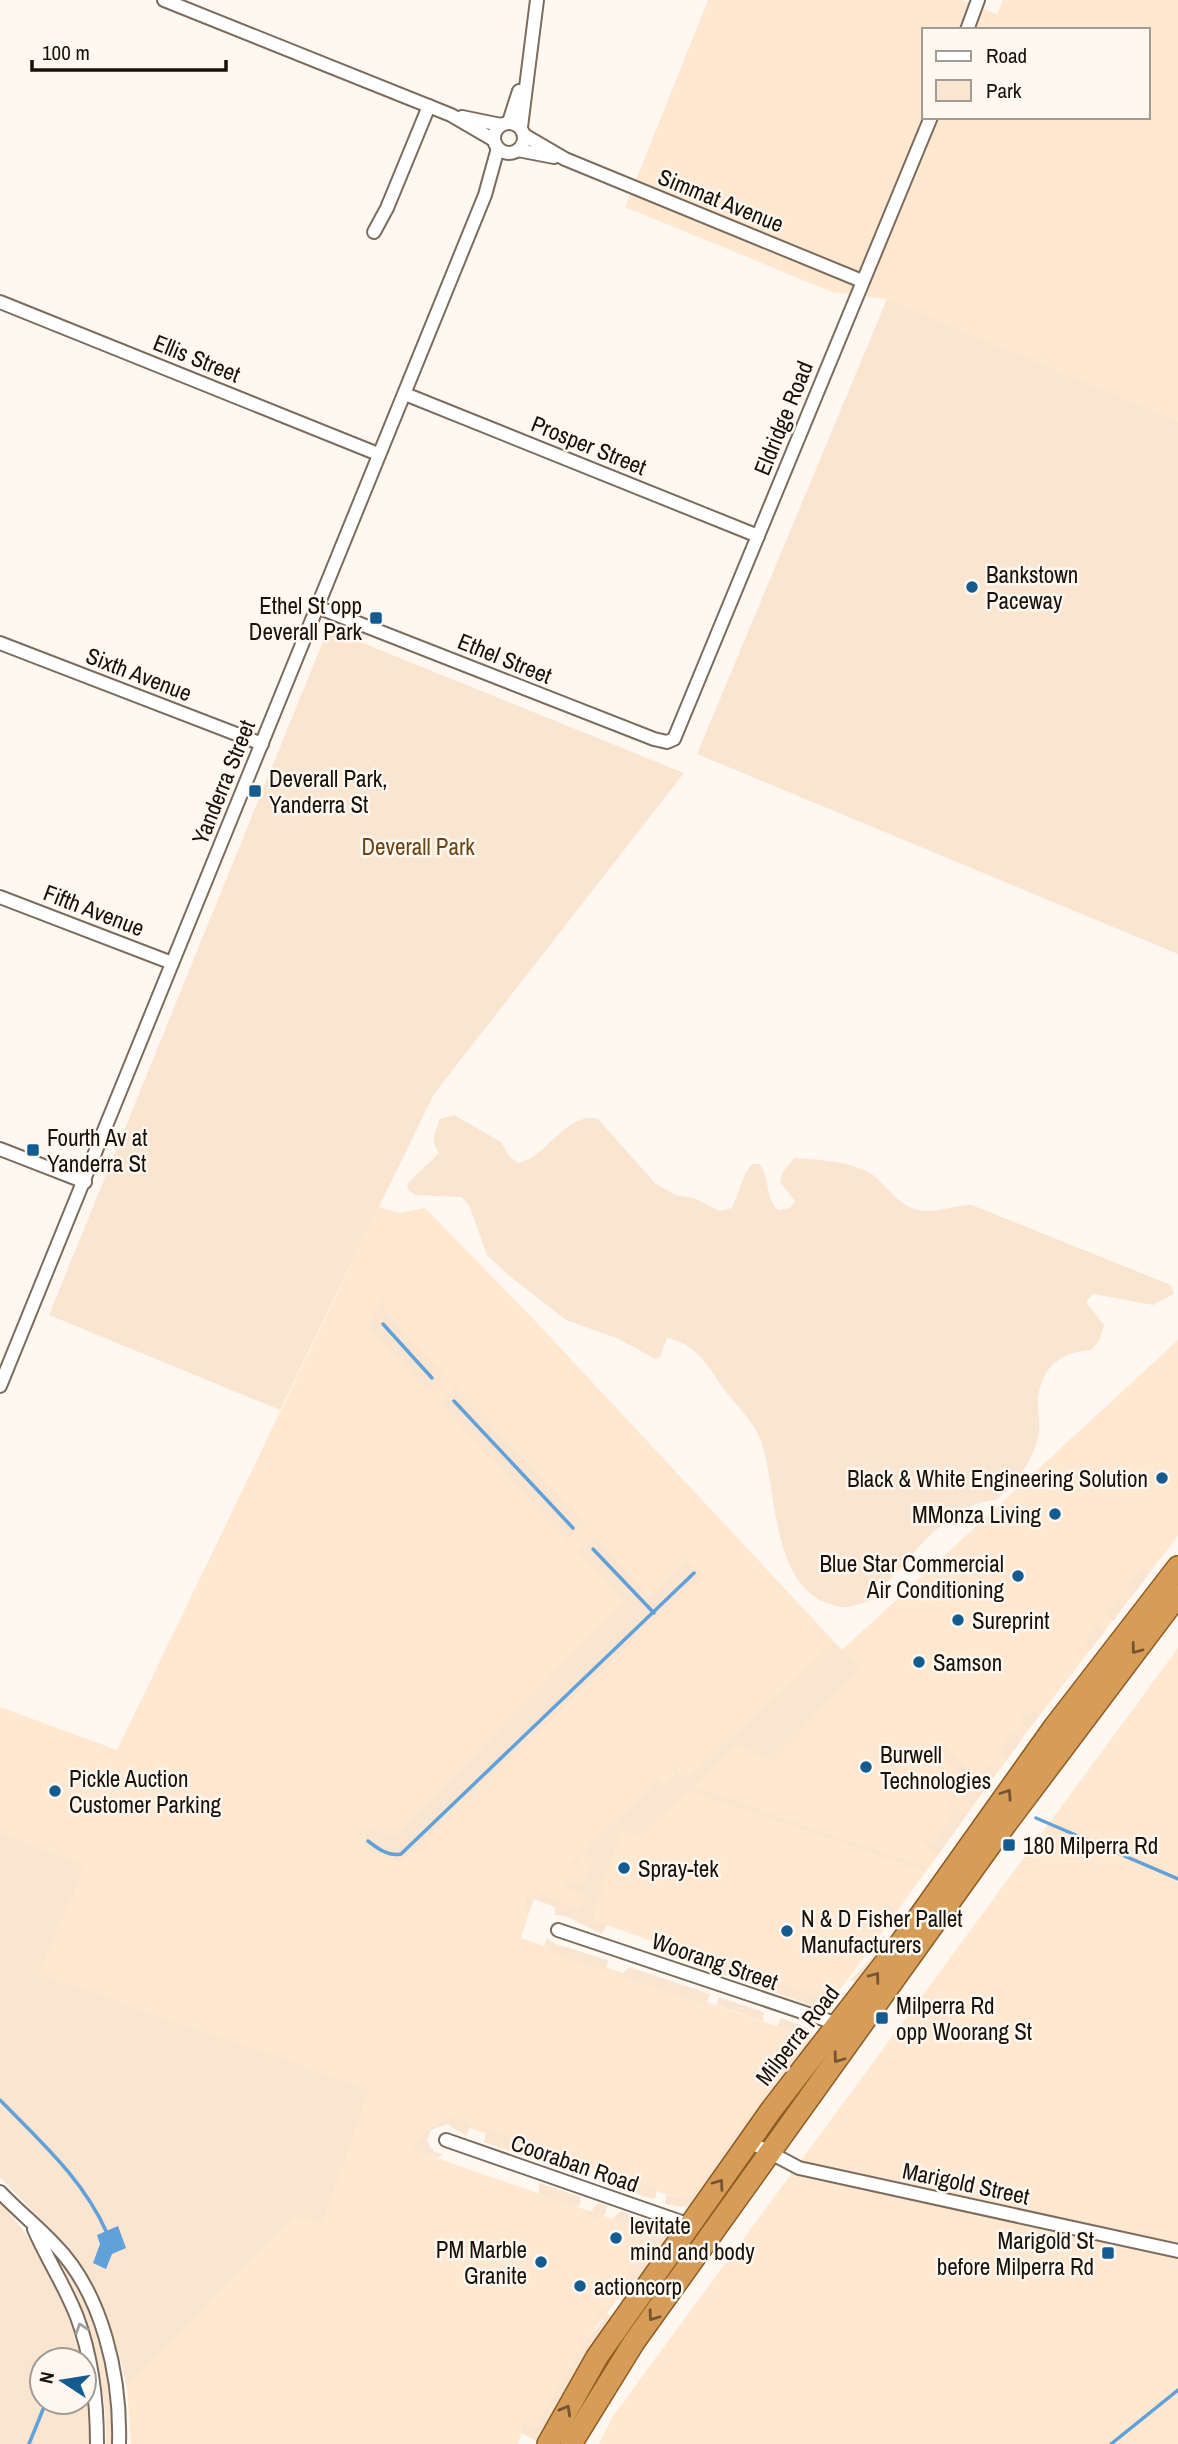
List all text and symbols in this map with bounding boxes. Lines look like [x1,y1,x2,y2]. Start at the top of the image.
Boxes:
scale bar [32,28,226,72]
legend [922,28,1150,119]
text: 100 m [42,38,90,67]
text: Road [986,41,1027,70]
text: Park [986,76,1022,105]
street label: Simmat Avenue [654,161,788,239]
street label: Ellis Street [149,327,245,389]
street label: Eldridge Road [746,356,820,480]
street label: Prosper Street [527,408,651,482]
place label: Bankstown Paceway [986,559,1078,616]
marker: Bankstown Paceway [964,579,980,595]
place label: Ethel St opp Deverall Park [249,590,363,647]
marker: Ethel St opp Deverall Park [368,610,384,626]
street label: Ethel Street [454,625,556,691]
street label: Sixth Avenue [82,640,196,708]
street label: Yanderra Street [184,715,262,849]
place label: Deverall Park, Yanderra St [269,763,387,820]
marker: Deverall Park, Yanderra St [247,783,263,799]
park label: Deverall Park [361,831,475,862]
street label: Fifth Avenue [39,877,149,943]
place label: Fourth Av at Yanderra St [47,1122,147,1179]
marker: Fourth Av at Yanderra St [25,1142,41,1158]
place label: Black & White Engineering Solution [847,1463,1148,1494]
marker: Black & White Engineering Solution [1154,1470,1170,1486]
place label: MMonza Living [912,1499,1041,1530]
marker: MMonza Living [1047,1506,1063,1522]
place label: Blue Star Commercial Air Conditioning [820,1548,1005,1605]
marker: Blue Star Commercial Air Conditioning [1010,1568,1026,1584]
place label: Sureprint [972,1605,1050,1636]
marker: Sureprint [950,1612,966,1628]
one-way arrow [1132,1641,1145,1654]
place label: Samson [933,1647,1002,1678]
marker: Samson [911,1654,927,1670]
place label: Burwell Technologies [880,1739,991,1796]
marker: Burwell Technologies [858,1759,874,1775]
place label: Pickle Auction Customer Parking [69,1763,221,1820]
marker: Pickle Auction Customer Parking [47,1783,63,1799]
one-way arrow [999,1789,1011,1802]
place label: 180 Milperra Rd [1023,1830,1158,1861]
marker: 180 Milperra Rd [1001,1837,1017,1853]
place label: Spray-tek [638,1853,719,1884]
marker: Spray-tek [616,1860,632,1876]
place label: N & D Fisher Pallet Manufacturers [801,1903,962,1960]
marker: N & D Fisher Pallet Manufacturers [779,1923,795,1939]
street label: Woorang Street [648,1925,782,1997]
one-way arrow [866,1972,879,1985]
street label: Milperra Road [748,1978,846,2092]
place label: Milperra Rd opp Woorang St [896,1990,1032,2047]
marker: Milperra Rd opp Woorang St [874,2010,890,2026]
one-way arrow [834,2050,846,2063]
street label: Cooraban Road [507,2127,643,2199]
street label: Marigold Street [900,2154,1032,2212]
one-way arrow [711,2179,724,2191]
place label: levitate mind and body [630,2210,755,2267]
place label: Marigold St before Milperra Rd [937,2225,1094,2282]
marker: levitate mind and body [608,2230,624,2246]
place label: PM Marble Granite [436,2234,527,2291]
marker: Marigold St before Milperra Rd [1100,2245,1116,2261]
marker: PM Marble Granite [533,2254,549,2270]
place label: actioncorp [594,2271,682,2302]
marker: actioncorp [572,2278,588,2294]
one-way arrow [649,2308,661,2321]
one-way arrow [75,2323,89,2335]
north arrow [28,2346,98,2416]
text: N [32,2369,60,2386]
one-way arrow [557,2404,571,2417]

